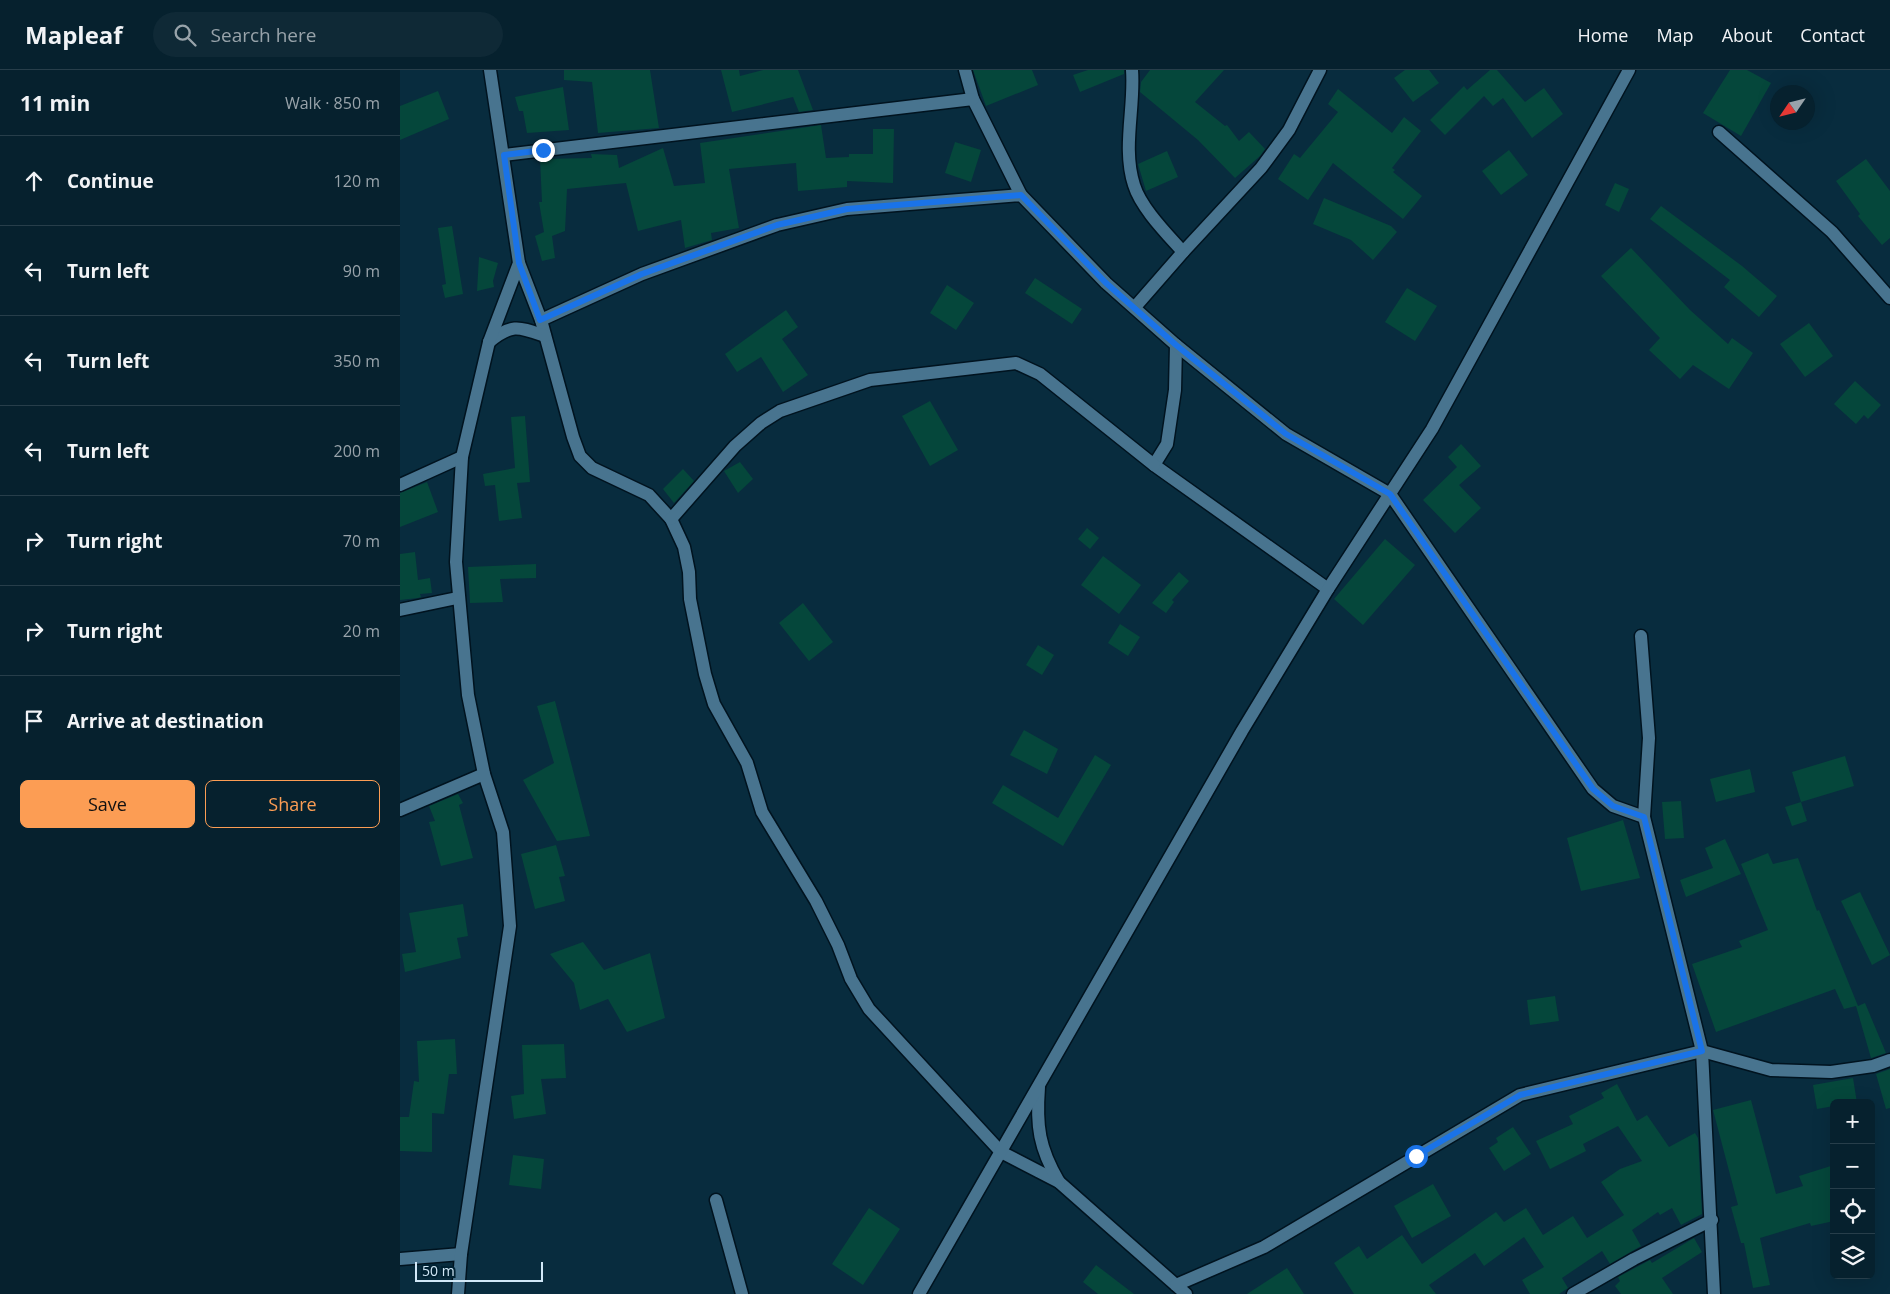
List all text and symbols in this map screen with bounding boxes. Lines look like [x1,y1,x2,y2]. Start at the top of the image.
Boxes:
search box [153,12,503,57]
text: Mapleaf [25,18,123,51]
icon: search [171,21,199,49]
text: Search here [211,22,316,48]
text: Home [1578,23,1628,47]
text: Map [1656,23,1694,47]
text: About [1722,23,1772,47]
text: Contact [1800,23,1865,47]
north arrow [1770,85,1815,130]
text: 11 min [20,89,90,117]
text: Walk · 850 m [285,92,380,114]
route end [532,139,555,162]
icon: ahead [20,167,48,195]
text: Continue [67,168,154,194]
text: 120 m [334,170,380,192]
icon: left [20,257,48,285]
text: Turn left [67,258,149,284]
text: 90 m [343,260,380,282]
icon: left [20,347,48,375]
text: Turn left [67,348,149,374]
text: 350 m [334,350,380,372]
icon: left [20,437,48,465]
text: Turn left [67,438,149,464]
text: 200 m [334,440,380,462]
icon: right [20,527,48,555]
text: Turn right [67,528,162,554]
text: 70 m [343,530,380,552]
icon: right [20,617,48,645]
text: Turn right [67,618,162,644]
text: 20 m [343,620,380,642]
icon: arrive [20,707,48,735]
text: Arrive at destination [67,708,264,734]
button: Save [20,780,195,828]
button: Share [205,780,380,828]
map controls [1830,1099,1875,1279]
button: + [1830,1099,1875,1144]
button: − [1830,1144,1875,1189]
route start [1405,1145,1428,1168]
button: locate [1830,1189,1875,1234]
button: layers [1830,1234,1875,1279]
scale bar [415,1259,542,1282]
text: 50 m [422,1261,455,1280]

